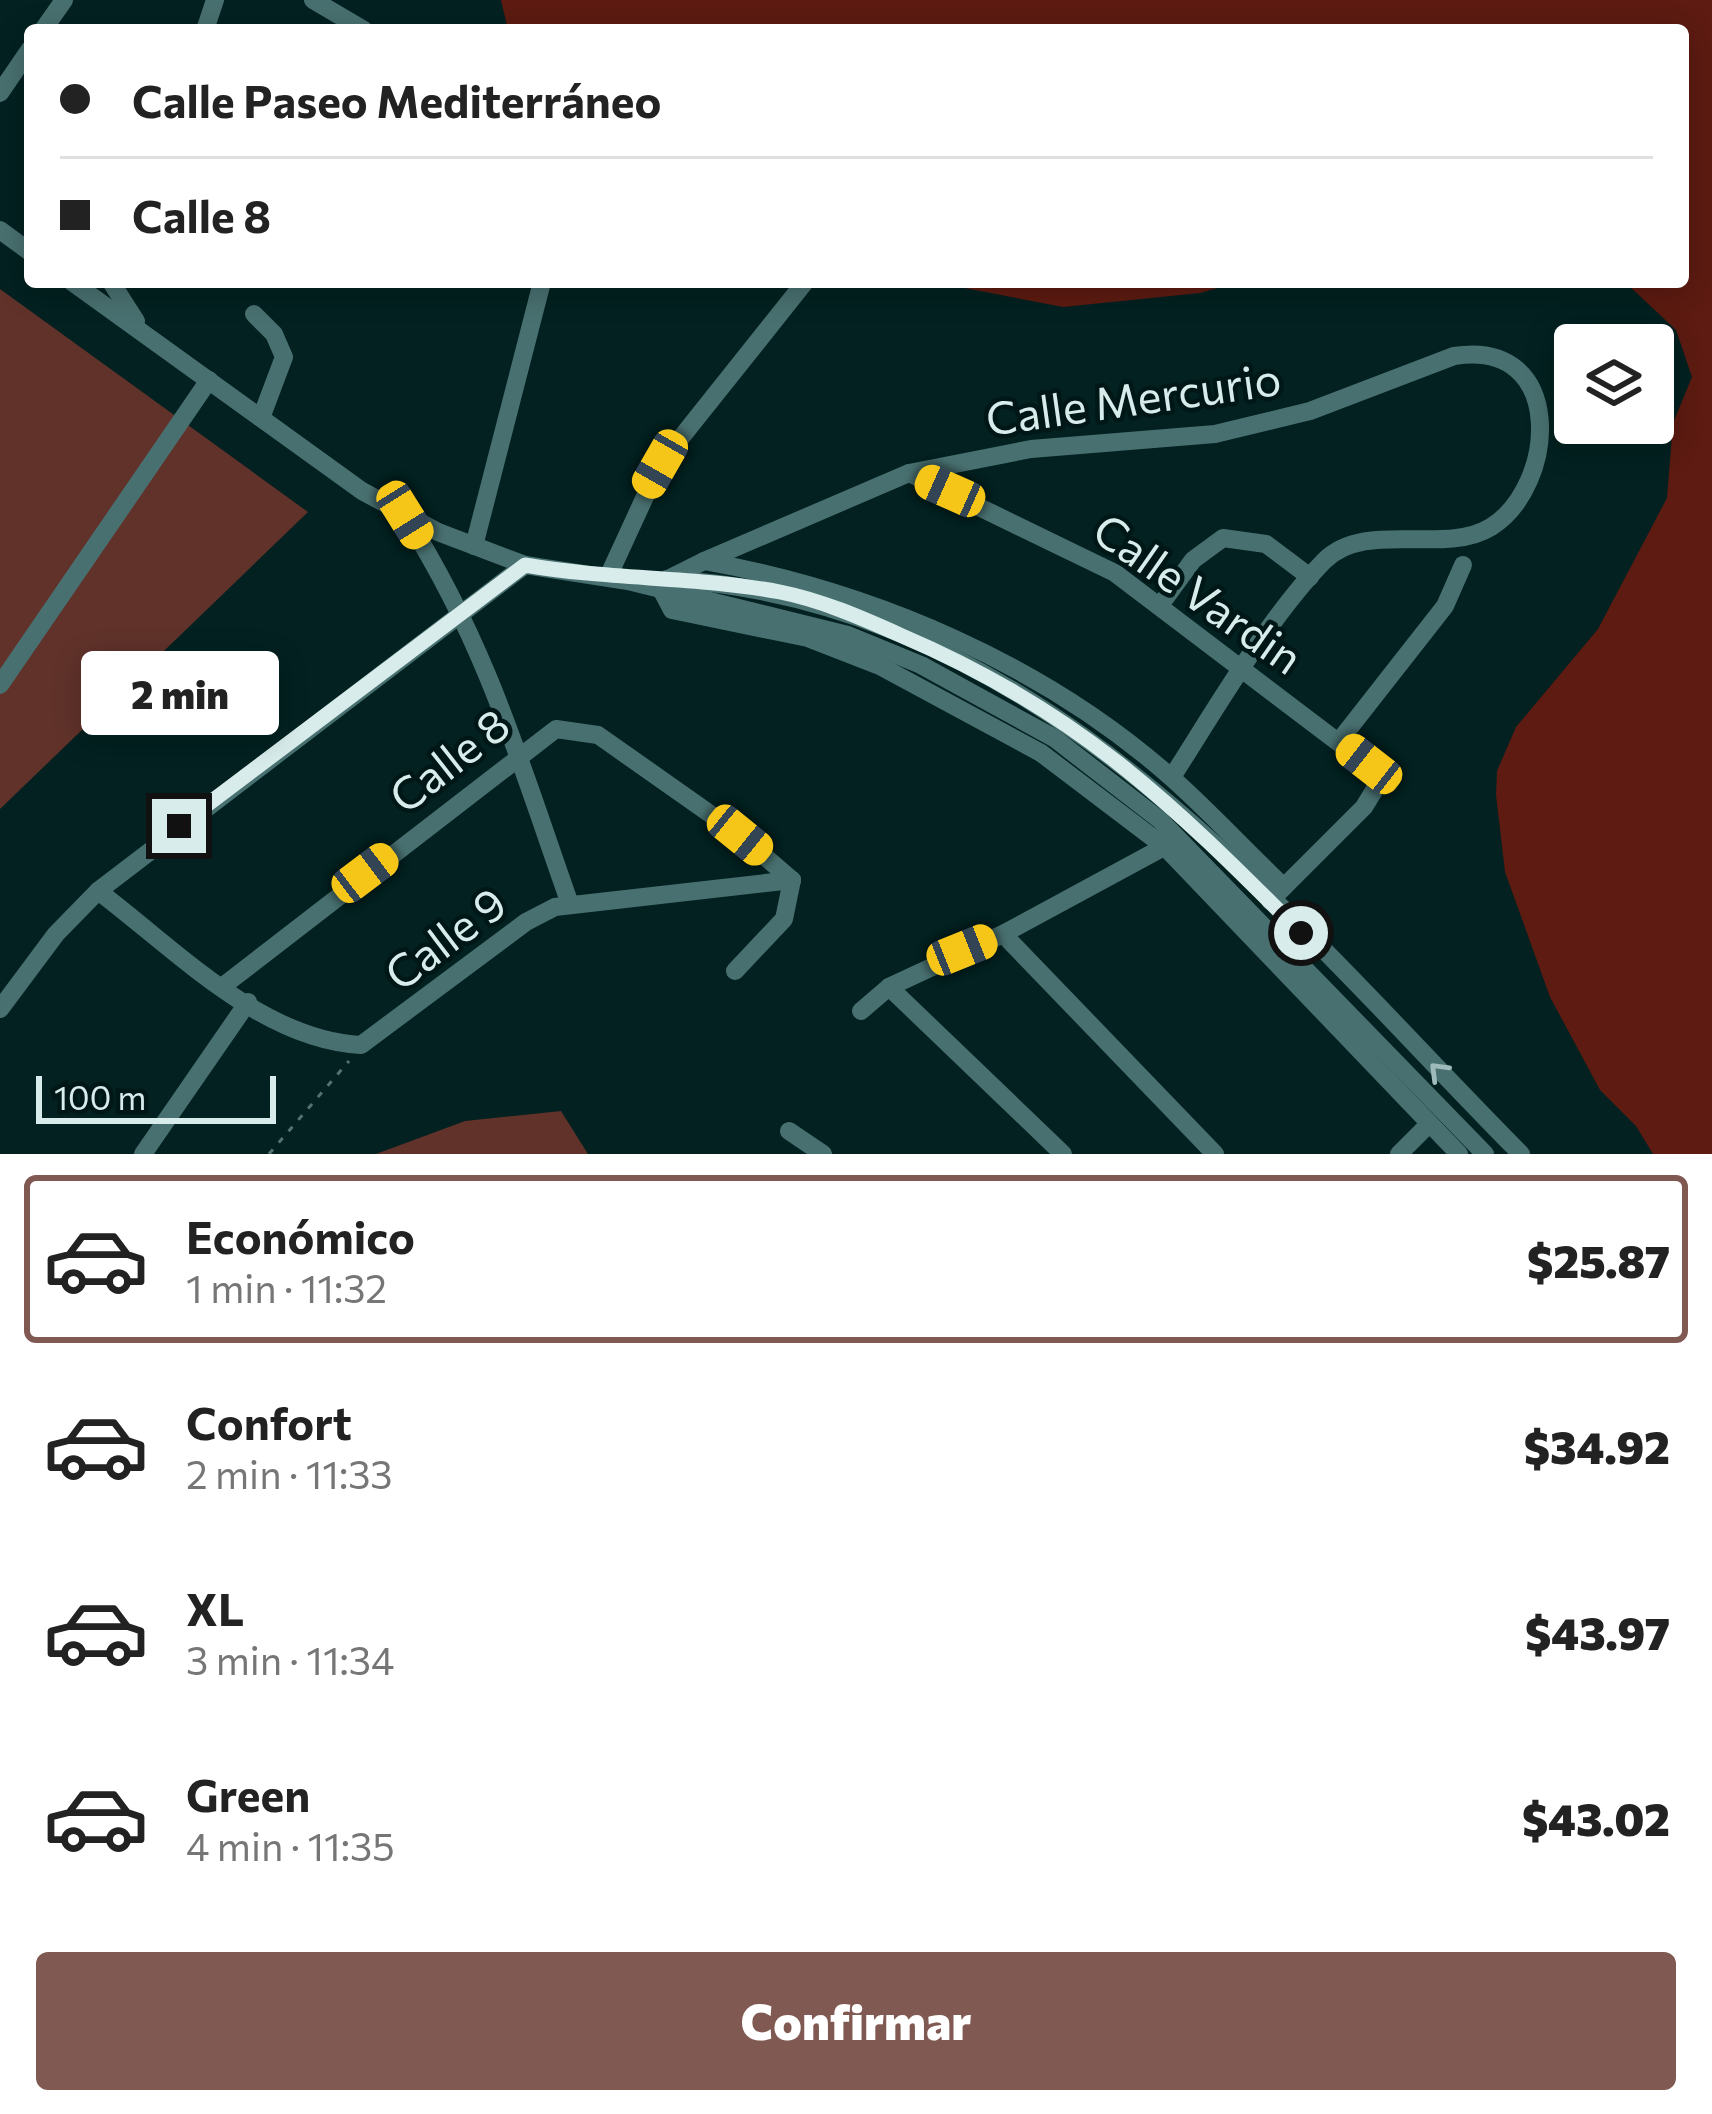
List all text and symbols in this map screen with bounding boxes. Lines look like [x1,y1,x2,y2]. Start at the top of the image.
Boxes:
text: Calle Paseo Mediterráneo [132,72,661,127]
text: Calle 8 [132,187,271,242]
map controls [1554,324,1674,444]
button: layers [1554,324,1674,444]
street label: Calle Mercurio [982,349,1284,445]
car [626,424,694,504]
car [910,460,990,522]
car [371,475,439,555]
street label: Calle Vardin [1084,500,1314,684]
callout: 2 min [80,652,278,736]
text: 2 min [131,669,229,717]
street label: Calle 8 [377,695,519,823]
car [1330,728,1408,800]
car [701,798,779,872]
route end [152,799,206,853]
car [325,837,405,909]
street label: Calle 9 [373,874,515,1000]
route start [1274,906,1328,960]
car [922,920,1002,980]
one-way arrow [1431,1063,1453,1085]
scale bar [36,1070,276,1123]
text: 100 m [54,1076,146,1117]
icon: car [42,1205,150,1313]
text: Económico [186,1208,415,1263]
text: $25.87 [1527,1232,1670,1287]
text: 1 min · 11:32 [186,1263,387,1311]
icon: car [42,1391,150,1499]
text: Confort [186,1394,352,1449]
text: $34.92 [1524,1418,1670,1473]
text: 2 min · 11:33 [186,1449,393,1497]
icon: car [42,1577,150,1685]
text: XL [186,1580,244,1635]
text: $43.97 [1525,1604,1670,1659]
text: 3 min · 11:34 [186,1635,394,1683]
icon: car [42,1763,150,1871]
text: Green [186,1766,310,1821]
text: $43.02 [1522,1790,1670,1845]
text: 4 min · 11:35 [186,1821,395,1869]
button: Confirmar [36,1952,1676,2090]

